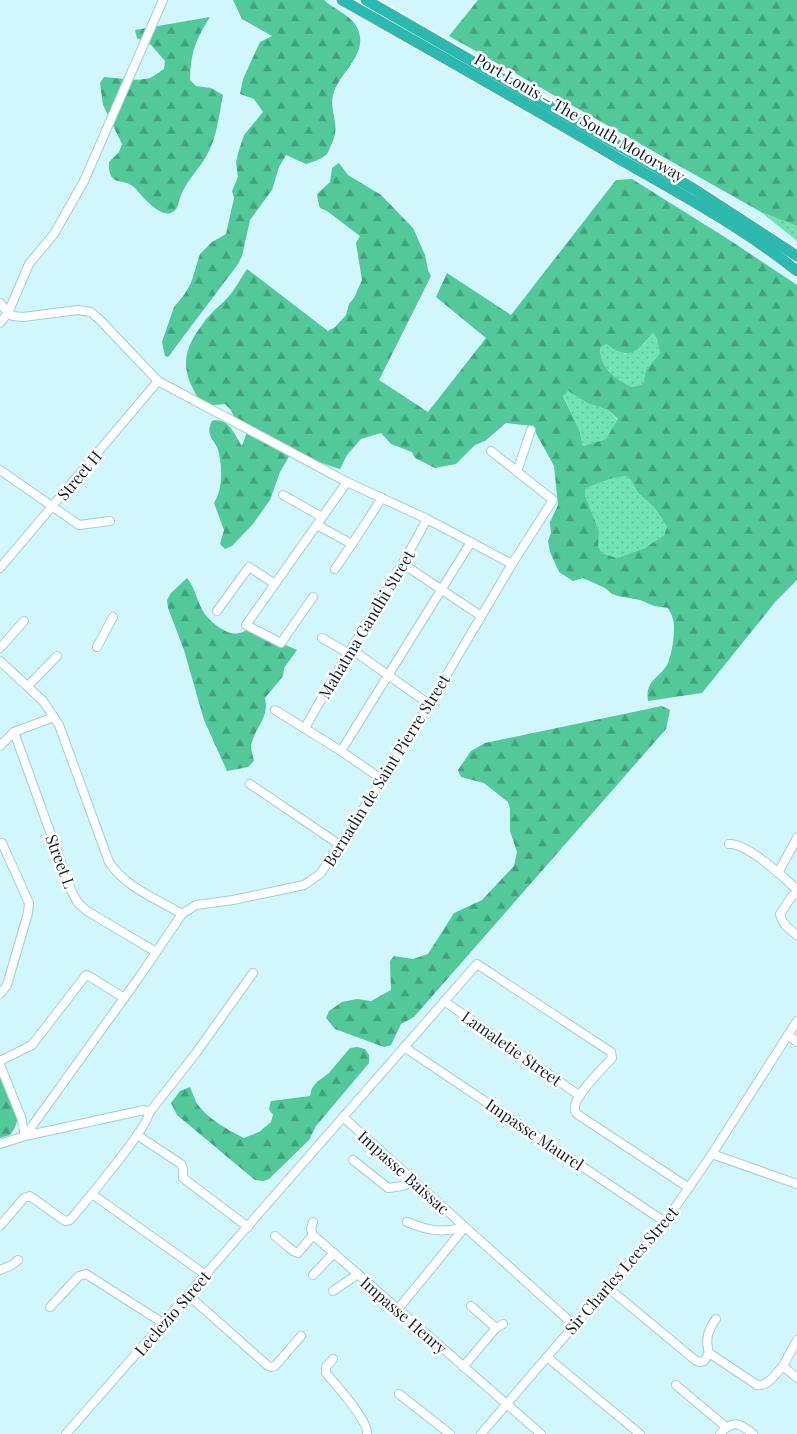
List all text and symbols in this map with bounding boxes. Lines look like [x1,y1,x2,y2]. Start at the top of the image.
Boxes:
street label: Port Louis – The South Motorway [471,48,689,186]
street label: Street H [52,446,106,504]
street label: Mahatma Gandhi Street [313,546,419,702]
street label: Bernadin de Saint Pierre Street [318,670,454,870]
street label: Street L [41,831,81,891]
street label: Lamaletie Street [458,1006,566,1090]
street label: Impasse Maurel [482,1093,588,1175]
street label: Impasse Baissac [354,1125,454,1219]
street label: Sir Charles Lees Street [560,1201,682,1338]
street label: Leclezio Street [129,1266,215,1360]
street label: Impasse Henry [356,1272,452,1358]

